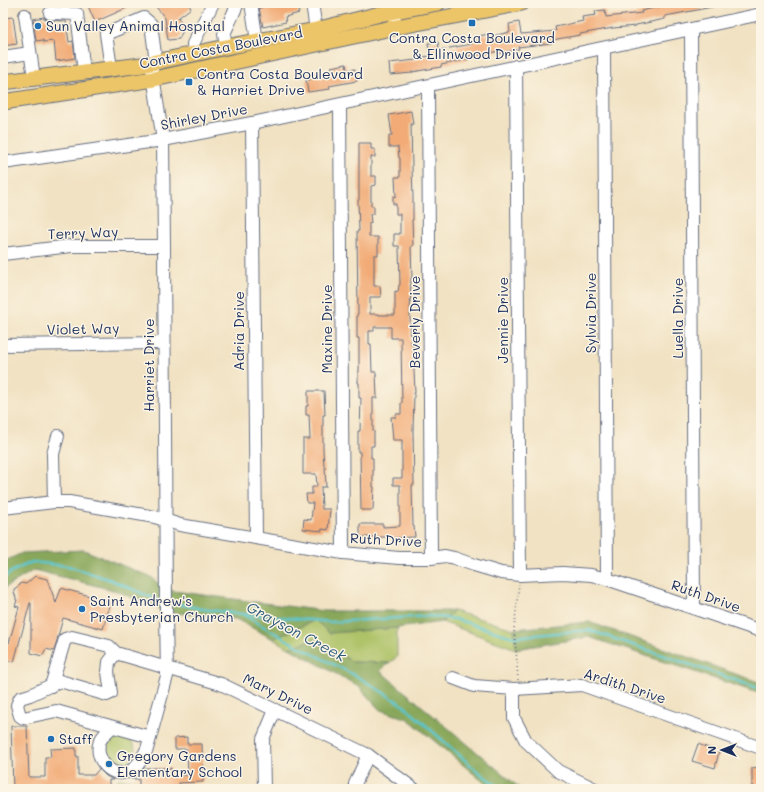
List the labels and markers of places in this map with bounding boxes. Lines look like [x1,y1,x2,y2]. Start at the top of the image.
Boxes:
place label: Sun Valley Animal Hospital [46,16,225,35]
marker: Contra Costa Boulevard & Ellinwood Drive [467,18,477,28]
marker: Sun Valley Animal Hospital [33,21,43,31]
place label: Contra Costa Boulevard & Ellinwood Drive [389,28,555,63]
place label: Contra Costa Boulevard & Harriet Drive [197,64,363,99]
marker: Contra Costa Boulevard & Harriet Drive [184,77,194,87]
place label: Saint Andrew's Presbyterian Church [90,591,233,626]
marker: Saint Andrew's Presbyterian Church [77,604,87,614]
place label: Staff [59,729,93,748]
marker: Staff [46,734,56,744]
place label: Gregory Gardens Elementary School [117,746,243,781]
marker: Gregory Gardens Elementary School [104,759,114,769]

